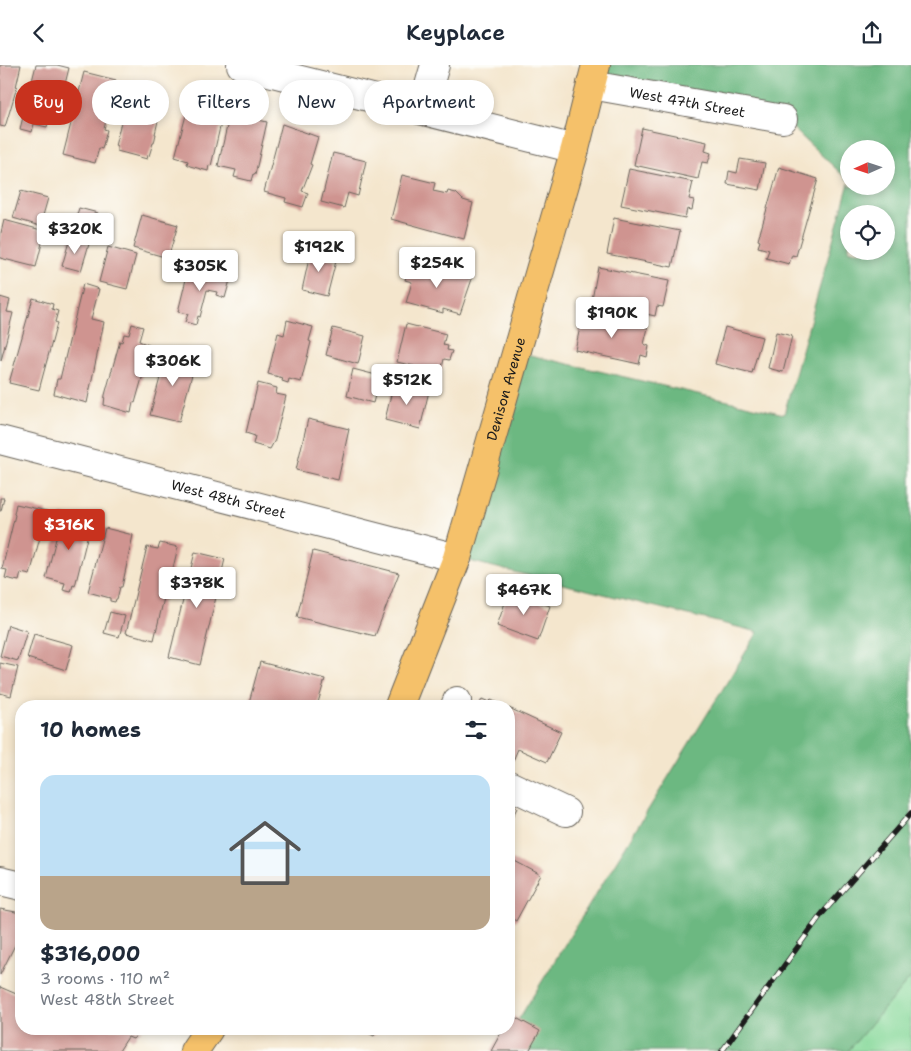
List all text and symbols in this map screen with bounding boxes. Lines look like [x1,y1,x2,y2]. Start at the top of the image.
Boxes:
text: Keyplace [406,18,505,47]
icon: back [25,19,53,47]
icon: share [858,19,886,47]
chip: Buy [15,80,82,125]
chip: Rent [92,80,169,125]
chip: Filters [179,80,269,125]
chip: New [279,80,354,125]
chip: Apartment [364,80,494,125]
street label: West 47th Street [628,83,747,121]
north arrow [840,140,895,195]
map controls [840,140,895,260]
button: locate [840,205,895,260]
pin: $320K [40,213,110,255]
text: $320K [48,218,102,239]
pin: $192K [284,231,354,273]
text: $192K [294,236,344,257]
pin: $254K [402,247,472,289]
pin: $305K [165,249,235,292]
text: $254K [410,252,464,273]
text: $305K [173,255,227,276]
pin: $190K [577,297,647,339]
text: $190K [587,302,637,323]
street label: Denison Avenue [482,335,529,443]
pin: $306K [138,345,208,387]
text: $306K [145,350,201,371]
pin: $512K [372,363,442,406]
text: $512K [382,369,432,390]
street label: West 48th Street [169,476,288,522]
pin: $316K [34,509,104,551]
text: $316K [44,514,94,535]
pin: $378K [162,567,232,609]
text: $378K [170,572,224,593]
pin: $467K [489,573,559,616]
text: $467K [497,579,551,600]
text: 10 homes [40,716,141,744]
icon: filters [462,716,490,744]
icon: home [220,808,310,898]
text: $316,000 [40,940,141,968]
text: 3 rooms · 110 m² [40,968,170,989]
text: West 48th Street [40,989,175,1010]

